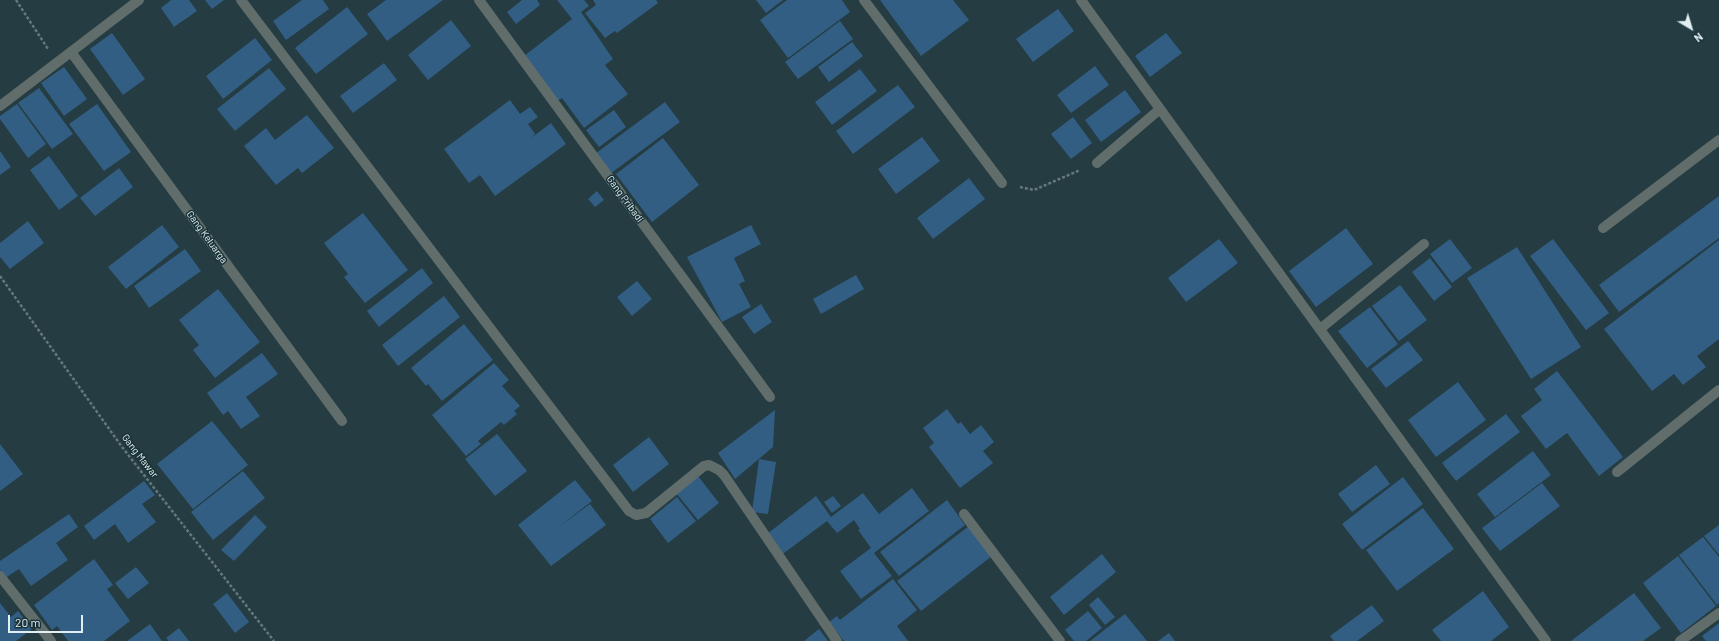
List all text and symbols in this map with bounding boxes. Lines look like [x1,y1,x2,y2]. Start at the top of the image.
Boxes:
north arrow [1671,8,1711,48]
text: N [1692,30,1706,45]
street label: Gang Pribadi [604,173,646,225]
street label: Gang Keluarga [184,208,230,266]
street label: Gang Mawar [119,432,161,480]
scale bar [10,607,85,633]
text: 20 m [15,615,41,629]

